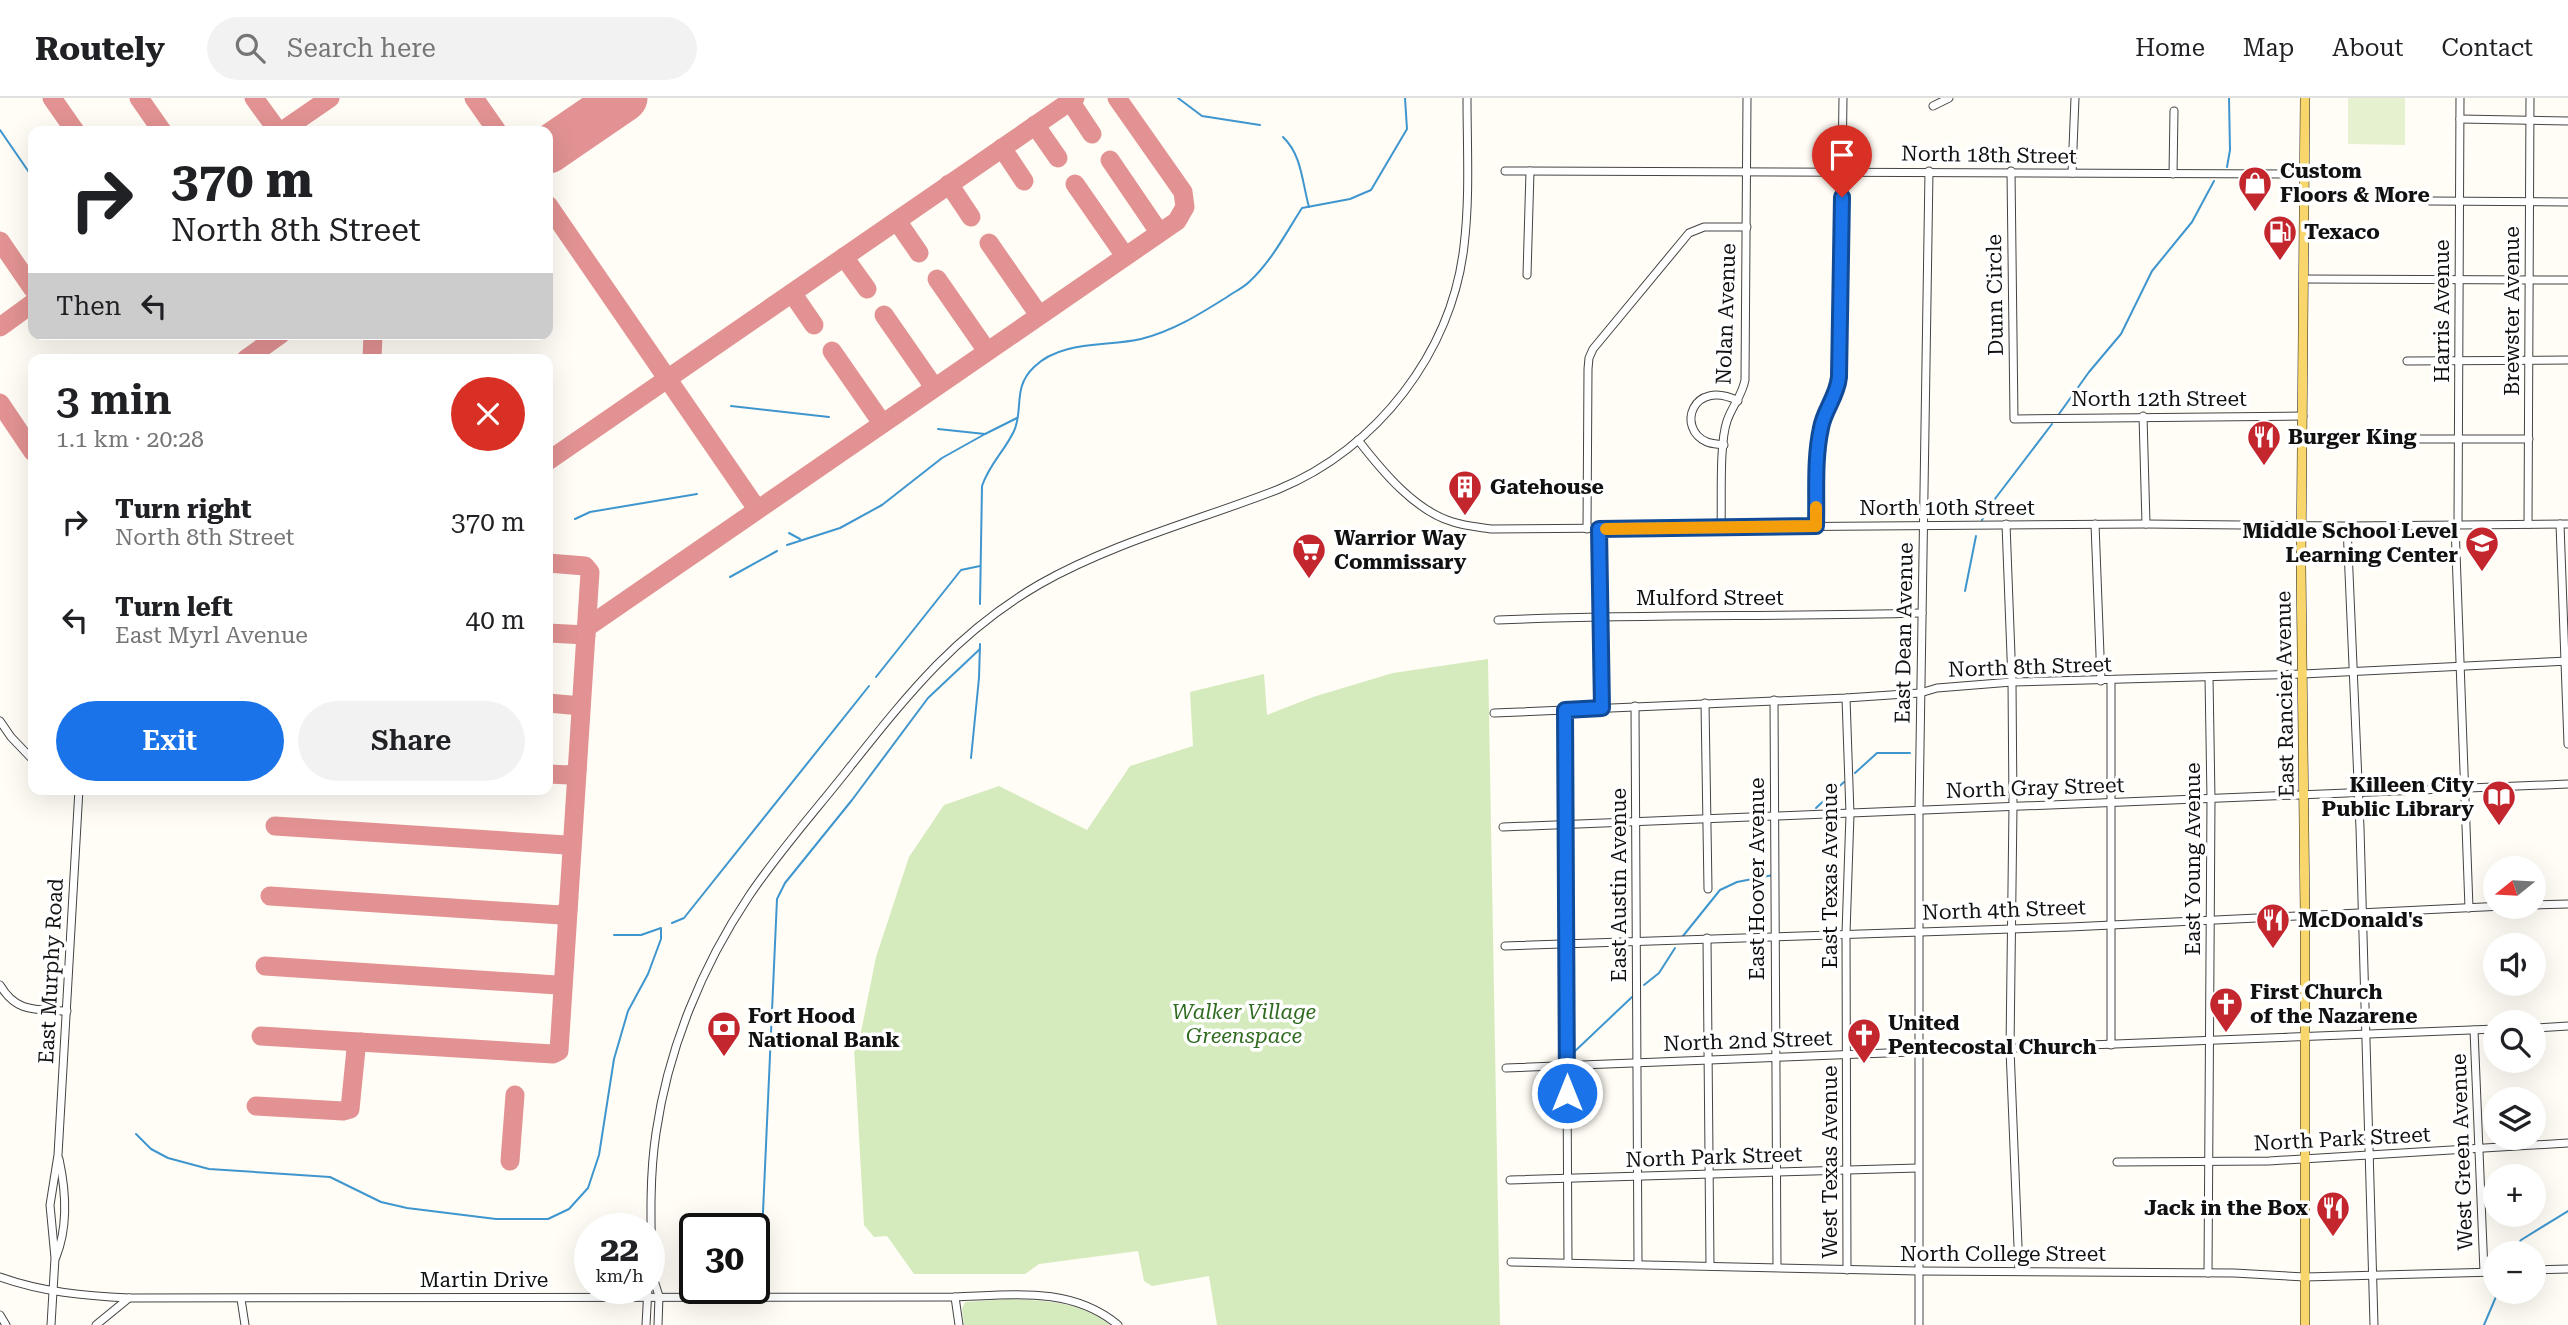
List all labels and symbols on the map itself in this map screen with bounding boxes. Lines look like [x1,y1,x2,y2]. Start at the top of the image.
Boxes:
pin [1812,125,1872,197]
street label: North 18th Street [1901,141,2077,169]
place label: Custom Floors & More [2280,159,2430,207]
shop icon: Custom Floors & More [2236,164,2274,213]
fuel station icon: Texaco [2261,213,2299,262]
place label: Texaco [2304,220,2380,244]
street label: Brewster Avenue [2500,226,2524,396]
street label: Dunn Circle [1982,234,2008,356]
street label: Harris Avenue [2430,239,2454,383]
street label: Nolan Avenue [1712,243,1740,385]
street label: North 12th Street [2071,387,2247,411]
restaurant icon: Burger King [2245,418,2283,467]
place label: Burger King [2288,425,2416,449]
building icon: Gatehouse [1446,468,1484,517]
place label: Gatehouse [1490,475,1604,499]
street label: North 10th Street [1859,496,2035,520]
place label: Middle School Level Learning Center [2242,519,2458,567]
school or university icon: Middle School Level Learning Center [2463,524,2501,573]
place label: Warrior Way Commissary [1334,526,1467,574]
supermarket icon: Warrior Way Commissary [1290,531,1328,580]
street label: East Dean Avenue [1890,542,1918,724]
street label: Mulford Street [1636,586,1784,610]
street label: East Rancier Avenue [2271,591,2299,797]
street label: North 8th Street [1948,652,2112,682]
street label: East Young Avenue [2181,763,2205,955]
street label: North Gray Street [1945,773,2125,803]
place label: Killeen City Public Library [2321,773,2474,821]
street label: East Hoover Avenue [1745,777,1769,981]
library icon: Killeen City Public Library [2480,778,2518,827]
street label: East Texas Avenue [1818,783,1842,969]
street label: East Austin Avenue [1607,788,1631,982]
north arrow [2483,856,2546,919]
street label: East Murphy Road [34,877,68,1065]
street label: North 4th Street [1922,895,2086,925]
restaurant icon: McDonald's [2254,901,2292,950]
place label: McDonald's [2298,908,2423,932]
place label: First Church of the Nazarene [2250,980,2417,1028]
church icon: First Church of the Nazarene [2207,985,2245,1034]
park label: Walker Village Greenspace [1172,1000,1316,1048]
place label: Fort Hood National Bank [748,1004,900,1052]
bank icon: Fort Hood National Bank [705,1009,743,1058]
place label: United Pentecostal Church [1888,1011,2097,1059]
church icon: United Pentecostal Church [1845,1016,1883,1065]
street label: North 2nd Street [1663,1026,1833,1056]
street label: West Green Avenue [2447,1053,2477,1251]
position arrow [1530,1056,1604,1130]
street label: West Texas Avenue [1818,1065,1842,1259]
street label: North Park Street [2253,1122,2431,1156]
street label: North Park Street [1625,1142,1803,1172]
restaurant icon: Jack in the Box [2314,1189,2352,1238]
place label: Jack in the Box [2144,1196,2309,1220]
speed limit sign: 30 [679,1213,770,1304]
street label: North College Street [1900,1242,2106,1266]
street label: Martin Drive [420,1268,548,1292]

